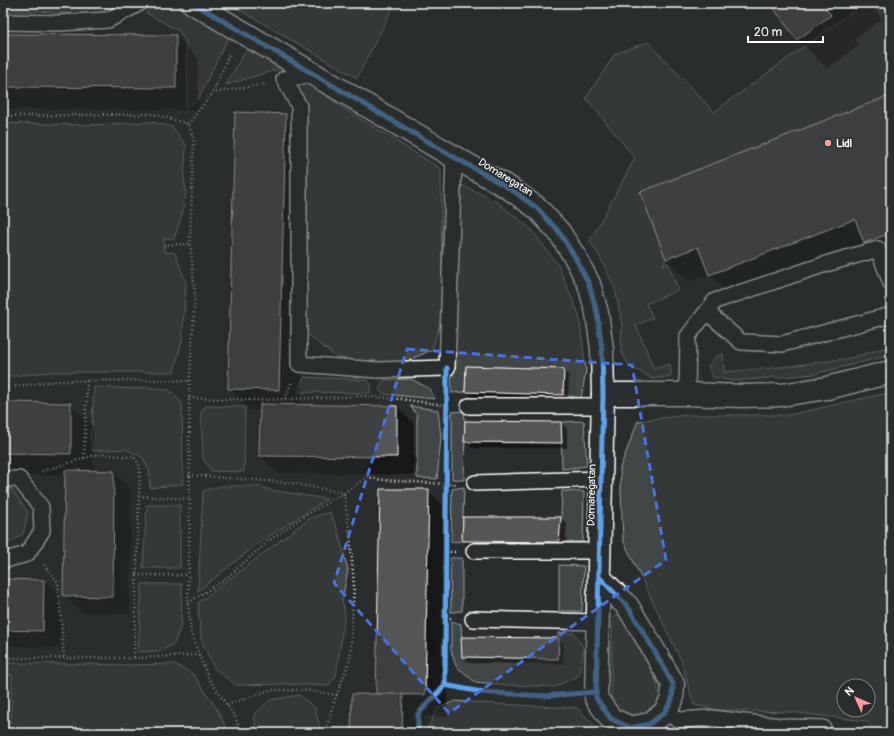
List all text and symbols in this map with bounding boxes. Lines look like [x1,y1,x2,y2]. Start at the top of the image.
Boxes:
scale bar [748,18,823,44]
text: 20 m [754,25,783,40]
place label: Lidl [836,137,853,150]
marker: Lidl [823,138,833,148]
street label: Domaregatan [476,155,536,199]
street label: Domaregatan [584,464,599,526]
north arrow [836,678,876,718]
text: N [842,684,857,699]

